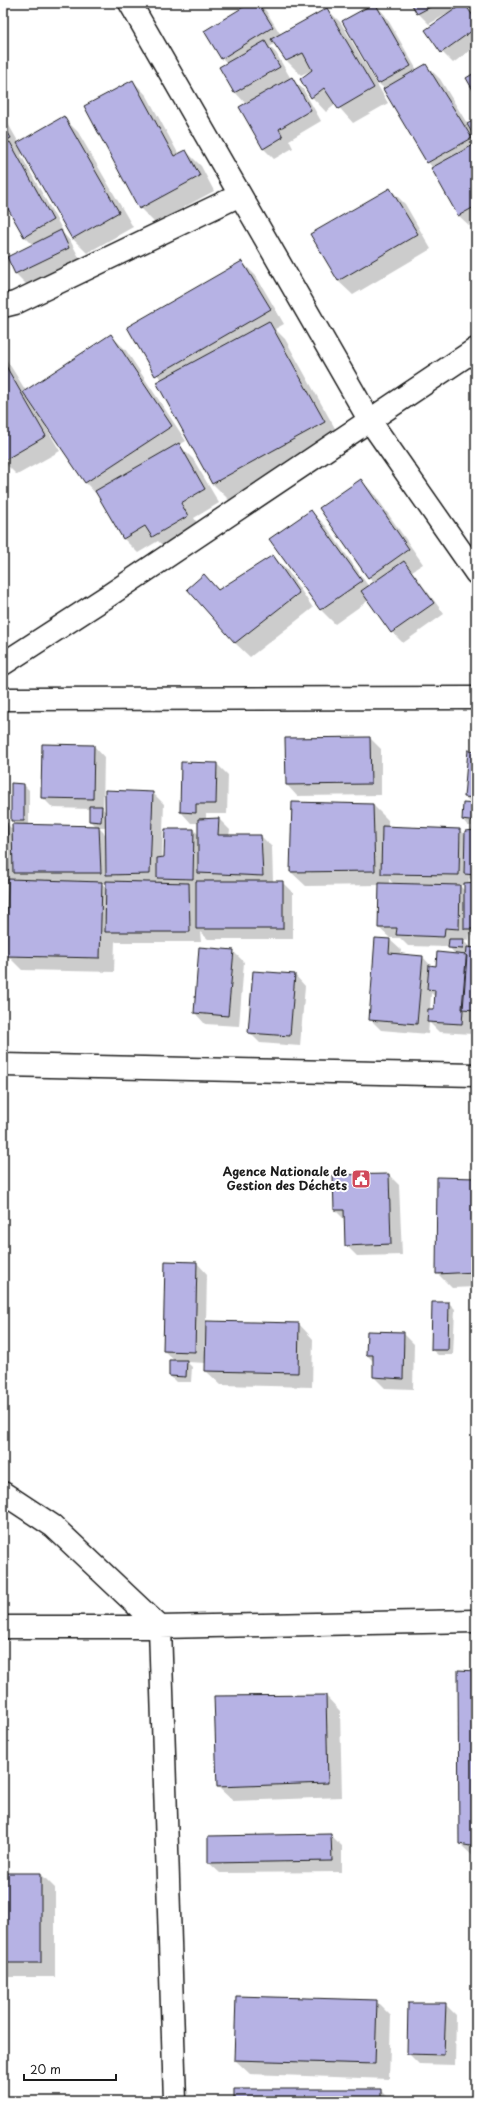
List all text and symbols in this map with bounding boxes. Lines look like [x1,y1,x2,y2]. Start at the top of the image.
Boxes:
place label: Agence Nationale de Gestion des Déchets [223,1162,347,1194]
public building icon: Agence Nationale de Gestion des Déchets [350,1168,372,1190]
scale bar [24,2056,116,2082]
text: 20 m [30,2060,61,2078]

